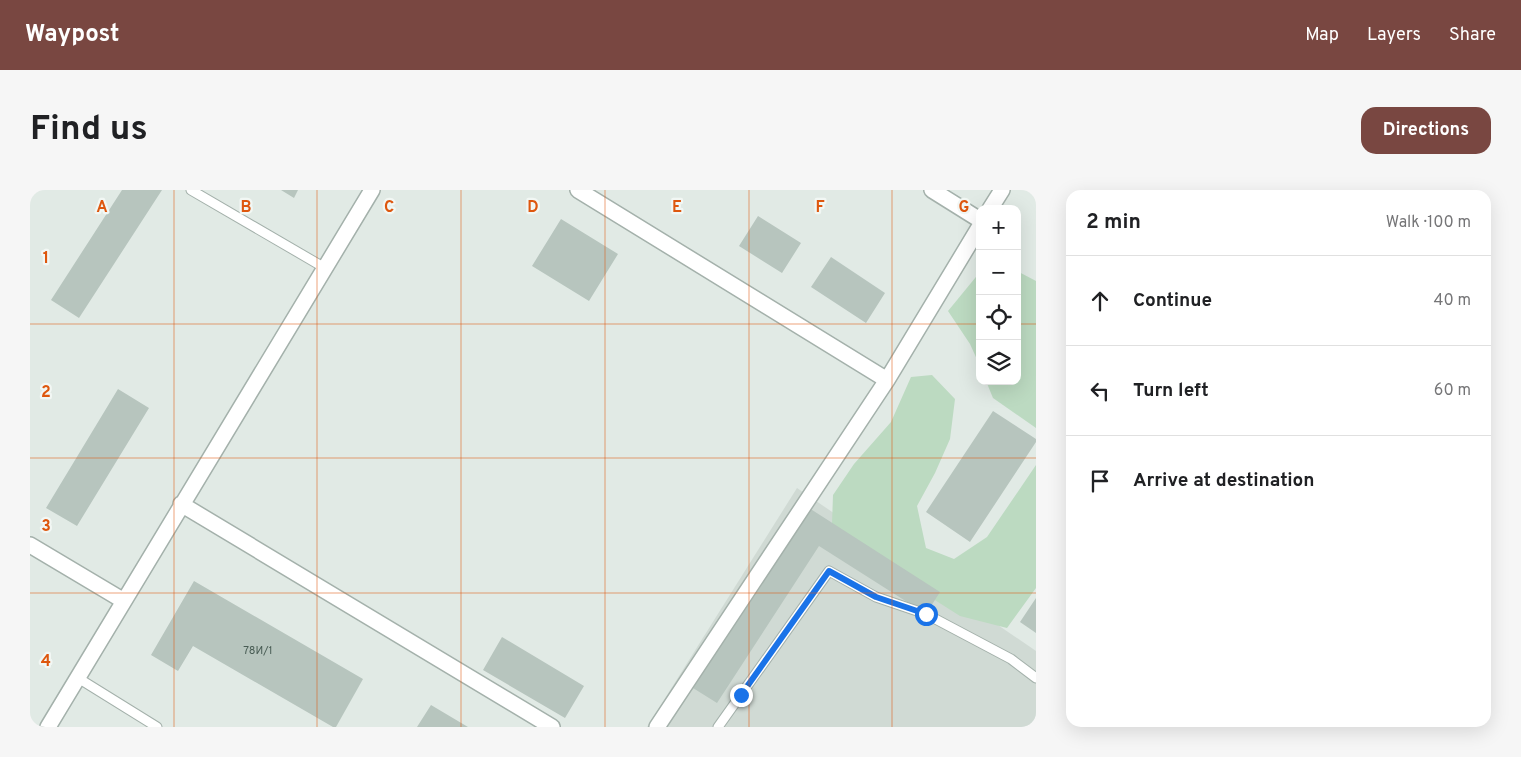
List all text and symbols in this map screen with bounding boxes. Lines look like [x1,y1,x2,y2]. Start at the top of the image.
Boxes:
text: Waypost [25,20,119,50]
text: Map [1305,24,1339,47]
text: Layers [1367,24,1421,47]
text: Share [1449,24,1496,47]
button: Directions [1361,107,1491,154]
text: Find us [30,108,148,152]
text: A [96,198,108,218]
text: B [240,198,252,218]
text: C [384,198,394,218]
text: D [527,198,539,218]
text: E [672,198,682,218]
text: F [815,198,825,218]
text: G [959,198,969,218]
map controls [976,205,1021,385]
button: + [976,205,1021,250]
text: 2 min [1086,209,1141,236]
text: Walk · 100 m [1386,213,1471,233]
text: 1 [43,249,49,269]
button: − [976,250,1021,295]
icon: ahead [1086,287,1114,315]
text: Continue [1133,289,1212,313]
text: 40 m [1433,291,1471,311]
button: locate [976,295,1021,340]
button: layers [976,340,1021,385]
icon: left [1086,377,1114,405]
text: Turn left [1133,379,1209,403]
text: 60 m [1434,381,1471,401]
text: 2 [41,383,51,403]
icon: arrive [1086,467,1114,495]
text: Arrive at destination [1133,469,1314,493]
text: 3 [41,517,51,537]
route start [915,603,938,626]
house number: 78И/1 [243,644,273,658]
text: 4 [41,652,51,672]
route end [730,684,753,707]

